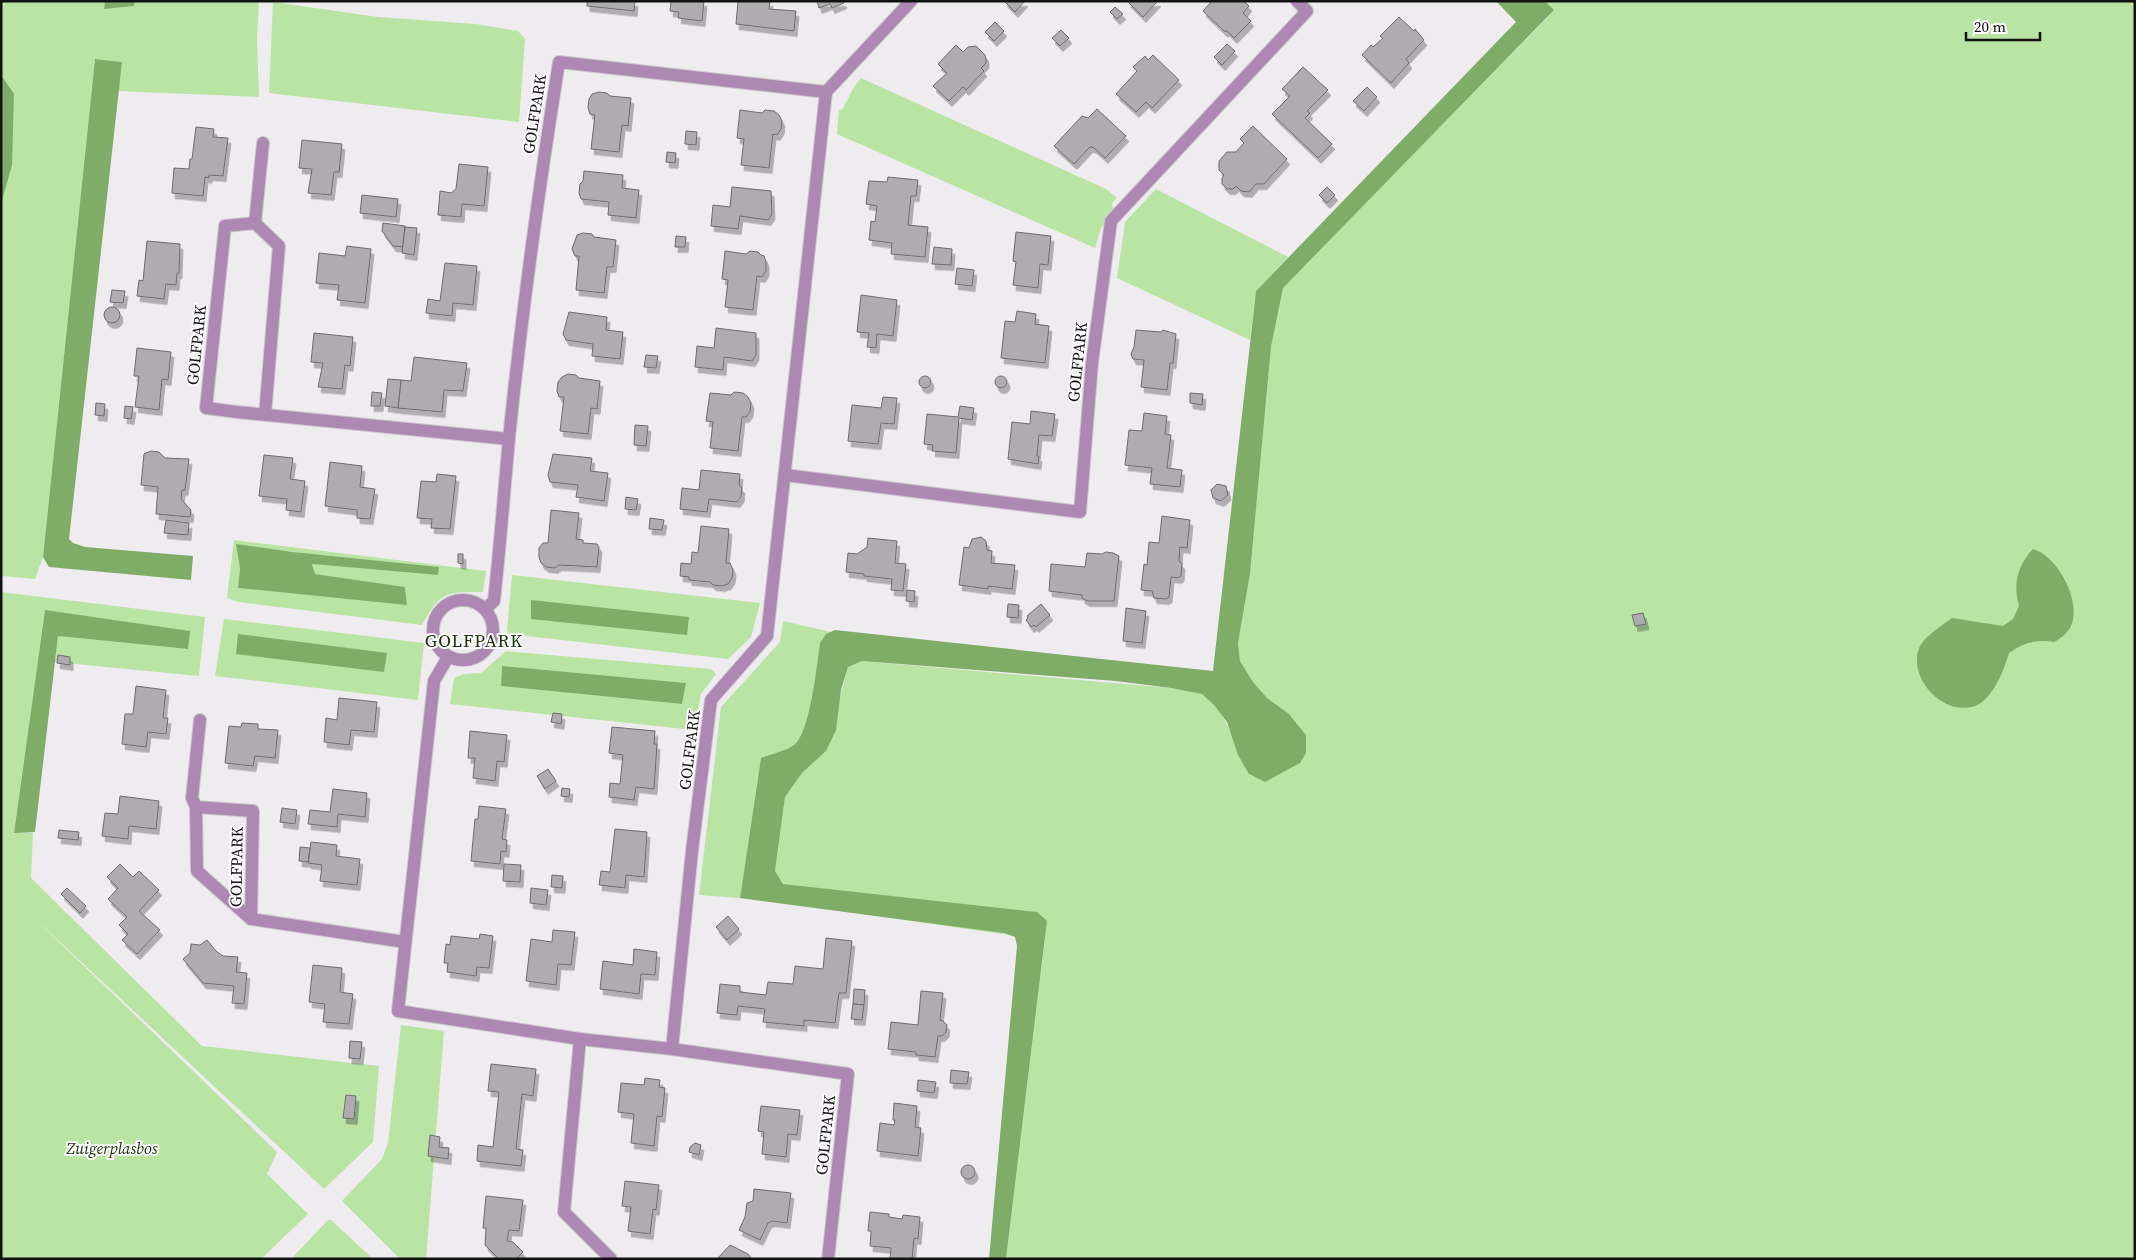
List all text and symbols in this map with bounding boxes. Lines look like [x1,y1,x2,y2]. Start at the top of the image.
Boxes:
scale bar [1966,10,2040,42]
text: 20 m [1974,16,2006,37]
street label: GOLFPARK [517,72,551,155]
street label: GOLFPARK [181,304,211,386]
street label: GOLFPARK [1062,321,1092,403]
district label: GOLFPARK [425,628,523,653]
street label: GOLFPARK [673,708,705,791]
street label: GOLFPARK [224,826,248,907]
street label: GOLFPARK [810,1094,840,1176]
park label: Zuigerplasbos [65,1137,158,1159]

